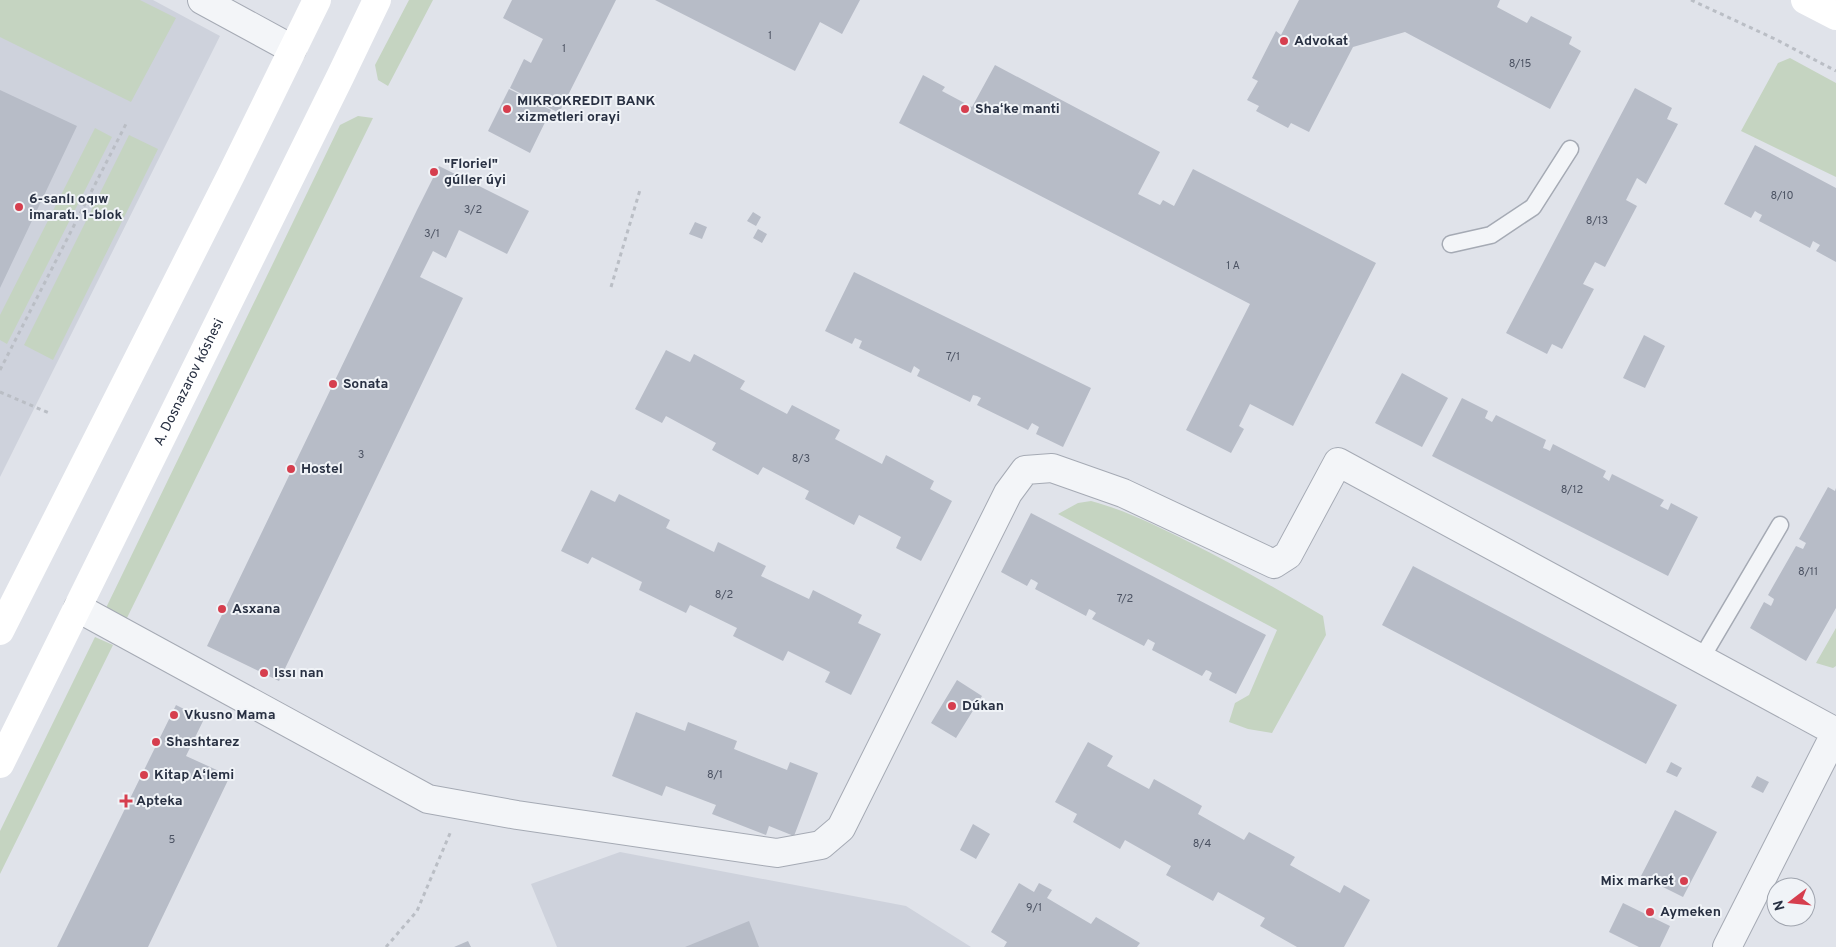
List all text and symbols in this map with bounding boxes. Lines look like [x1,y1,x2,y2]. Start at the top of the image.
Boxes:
house number: 1 [768,29,772,43]
place label: Advokat [1294,33,1348,50]
marker: Advokat [1278,35,1290,47]
house number: 1 [562,42,566,56]
house number: 8/15 [1509,57,1532,71]
place label: MIKROKREDIT BANK xizmetleri orayi [517,93,655,126]
place label: Shaʻke manti [975,101,1060,118]
marker: MIKROKREDIT BANK xizmetleri orayi [501,103,513,115]
marker: Shaʻke manti [959,103,971,115]
place label: "Floriel" gúller úyi [444,156,506,189]
marker: "Floriel" gúller úyi [428,166,440,178]
house number: 8/10 [1771,189,1793,203]
place label: 6-sanlı oqıw imaratı. 1-blok [29,191,122,224]
marker: 6-sanlı oqıw imaratı. 1-blok [13,201,25,213]
house number: 3/2 [464,203,482,217]
house number: 8/13 [1586,214,1608,228]
house number: 3/1 [424,227,440,241]
house number: 1 A [1226,259,1240,273]
street label: A. Dosnazarov kóshesi [150,316,228,449]
house number: 7/1 [946,350,960,364]
place label: Sonata [343,376,388,393]
marker: Sonata [327,378,339,390]
house number: 3 [358,448,364,462]
house number: 8/3 [792,452,810,466]
place label: Hostel [301,461,343,478]
marker: Hostel [285,463,297,475]
house number: 8/12 [1561,483,1583,497]
house number: 8/11 [1798,565,1818,579]
house number: 8/2 [715,588,733,602]
house number: 7/2 [1117,592,1133,606]
place label: Asxana [232,601,280,618]
marker: Asxana [216,603,228,615]
place label: Issı nan [274,665,324,682]
marker: Issı nan [258,667,270,679]
place label: Dúkan [962,698,1004,715]
marker: Dúkan [946,700,958,712]
place label: Vkusno Mama [184,707,275,724]
marker: Vkusno Mama [168,709,180,721]
place label: Shashtarez [166,734,240,751]
marker: Shashtarez [150,736,162,748]
place label: Kitap Aʻlemi [154,767,234,784]
house number: 8/1 [707,768,723,782]
marker: Kitap Aʻlemi [138,769,150,781]
place label: Apteka [136,793,183,810]
marker: Apteka [120,795,132,807]
house number: 5 [169,833,176,847]
house number: 8/4 [1193,837,1211,851]
place label: Mix market [1600,873,1674,890]
marker: Mix market [1678,875,1690,887]
north arrow [1766,877,1816,927]
text: N [1770,898,1790,912]
house number: 9/1 [1026,901,1042,915]
place label: Aymeken [1660,904,1721,921]
marker: Aymeken [1644,906,1656,918]

